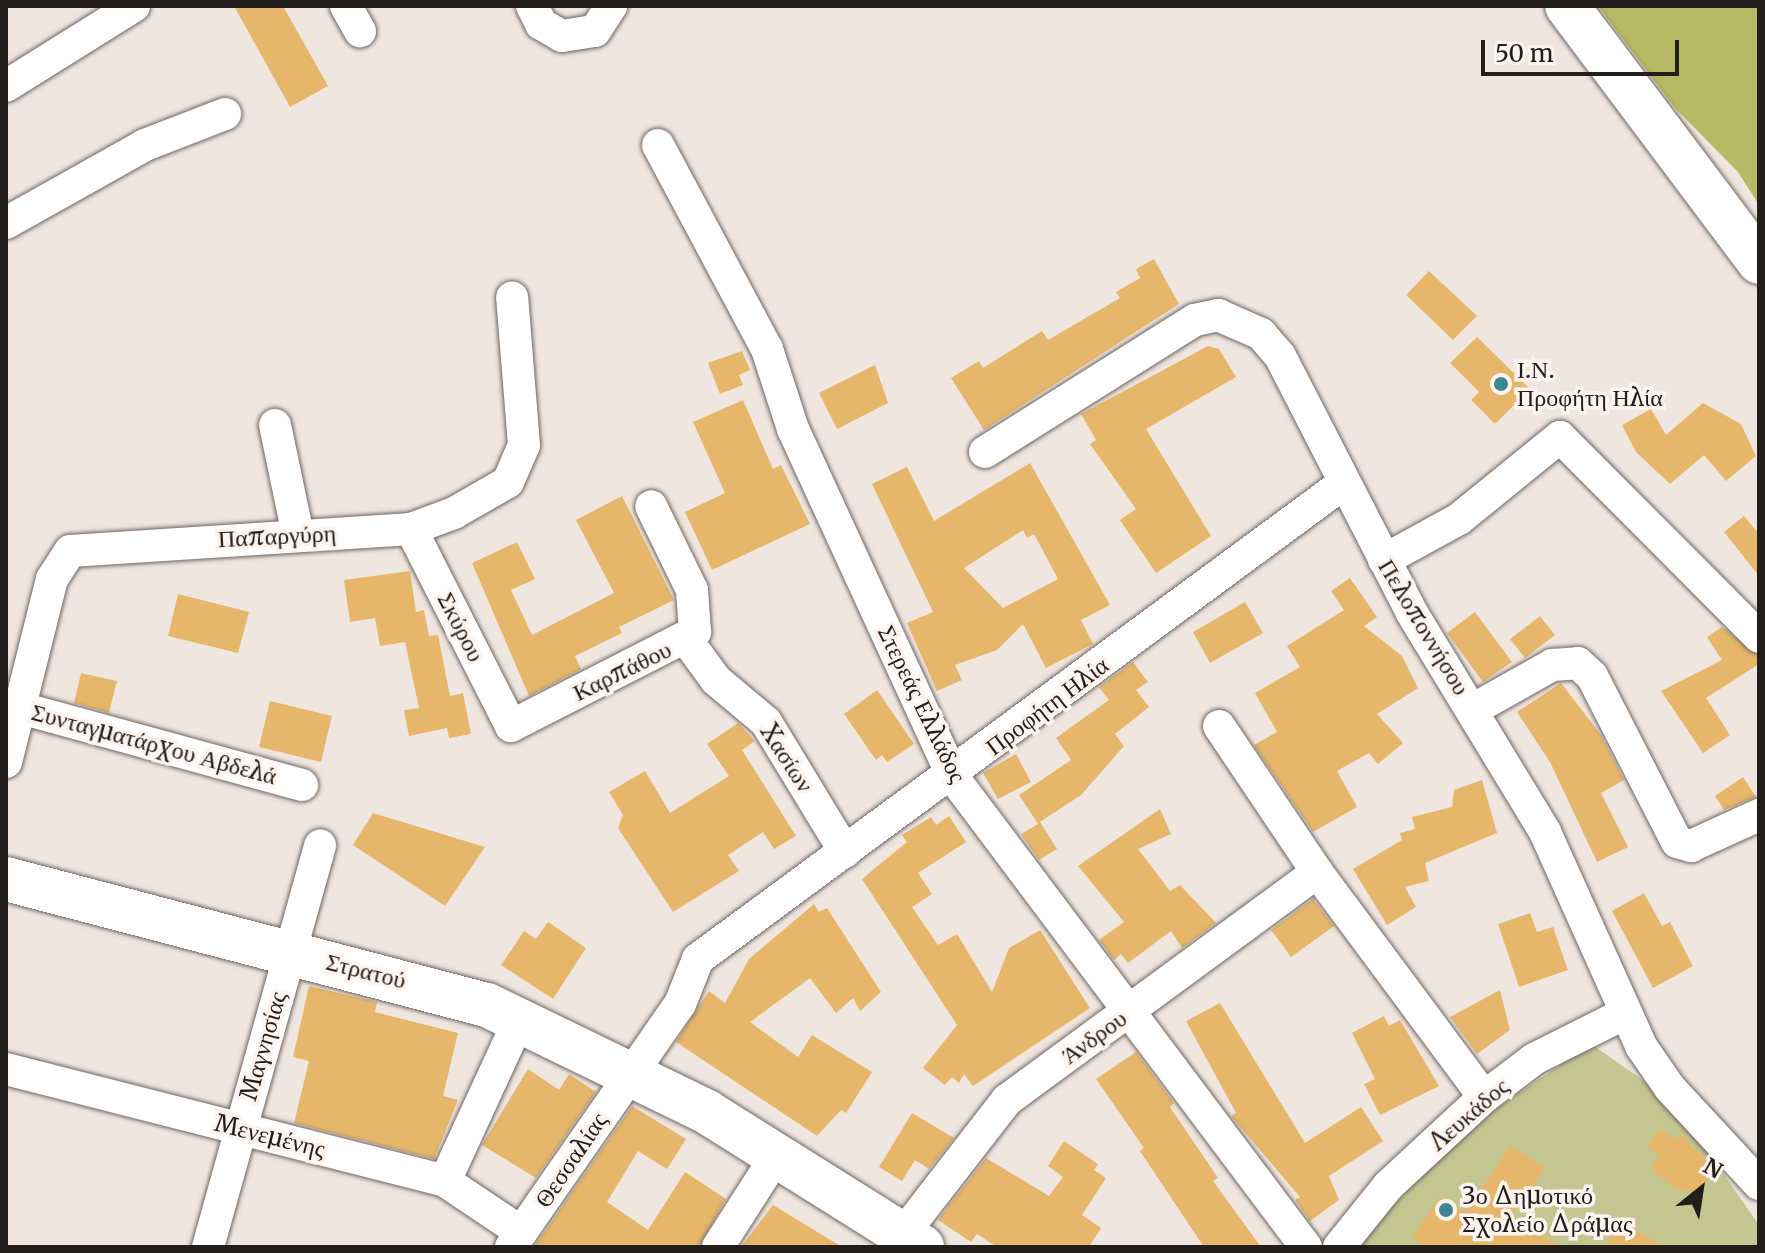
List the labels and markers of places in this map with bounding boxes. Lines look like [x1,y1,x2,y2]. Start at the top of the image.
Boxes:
place label: Ι.Ν. Προφήτη Ηλία [1517,356,1663,412]
marker: Ι.Ν. Προφήτη Ηλία [1492,375,1510,393]
place label: 3ο Δημοτικό Σχολείο Δράμας [1462,1182,1632,1238]
marker: 3ο Δημοτικό Σχολείο Δράμας [1437,1201,1455,1219]

